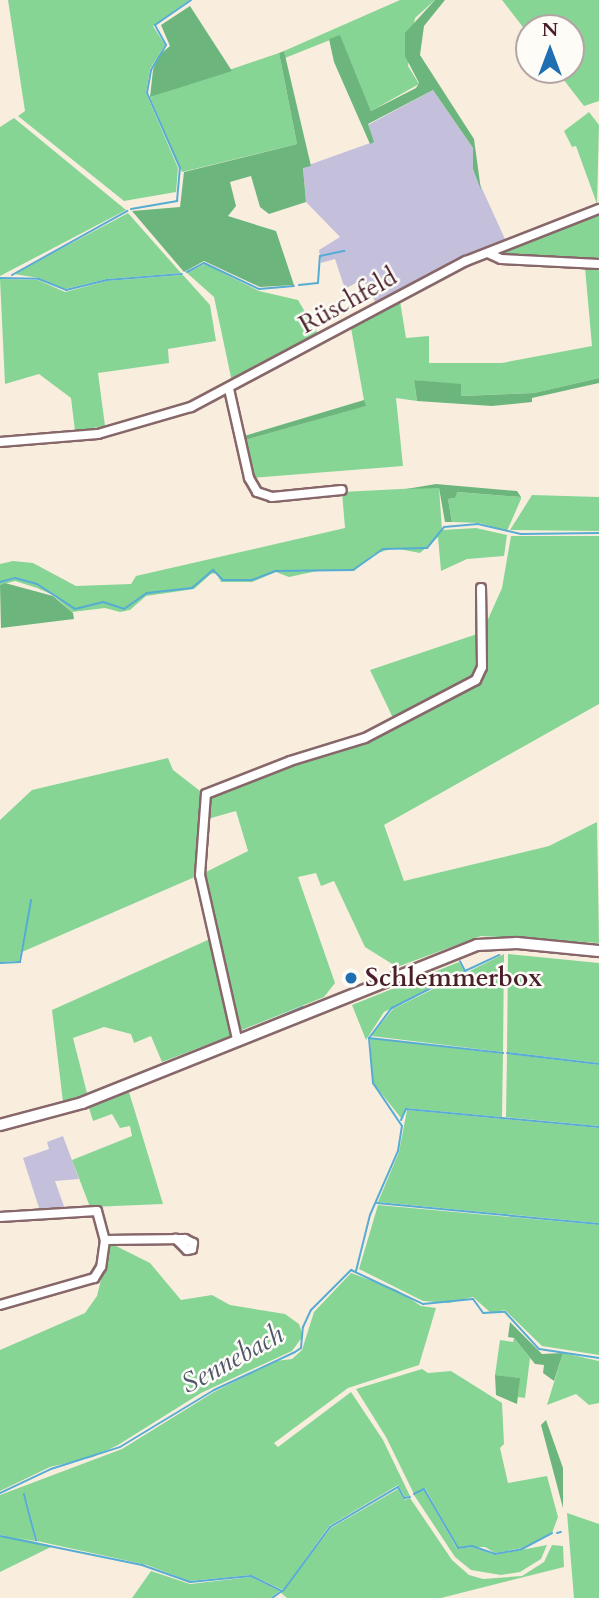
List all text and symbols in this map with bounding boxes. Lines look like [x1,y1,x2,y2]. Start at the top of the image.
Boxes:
north arrow [515,14,585,84]
text: N [542,17,558,43]
street label: Rüschfeld [294,261,402,341]
place label: Schlemmerbox [365,962,542,994]
marker: Schlemmerbox [343,970,359,986]
water label: Sennebach [175,1317,289,1401]

